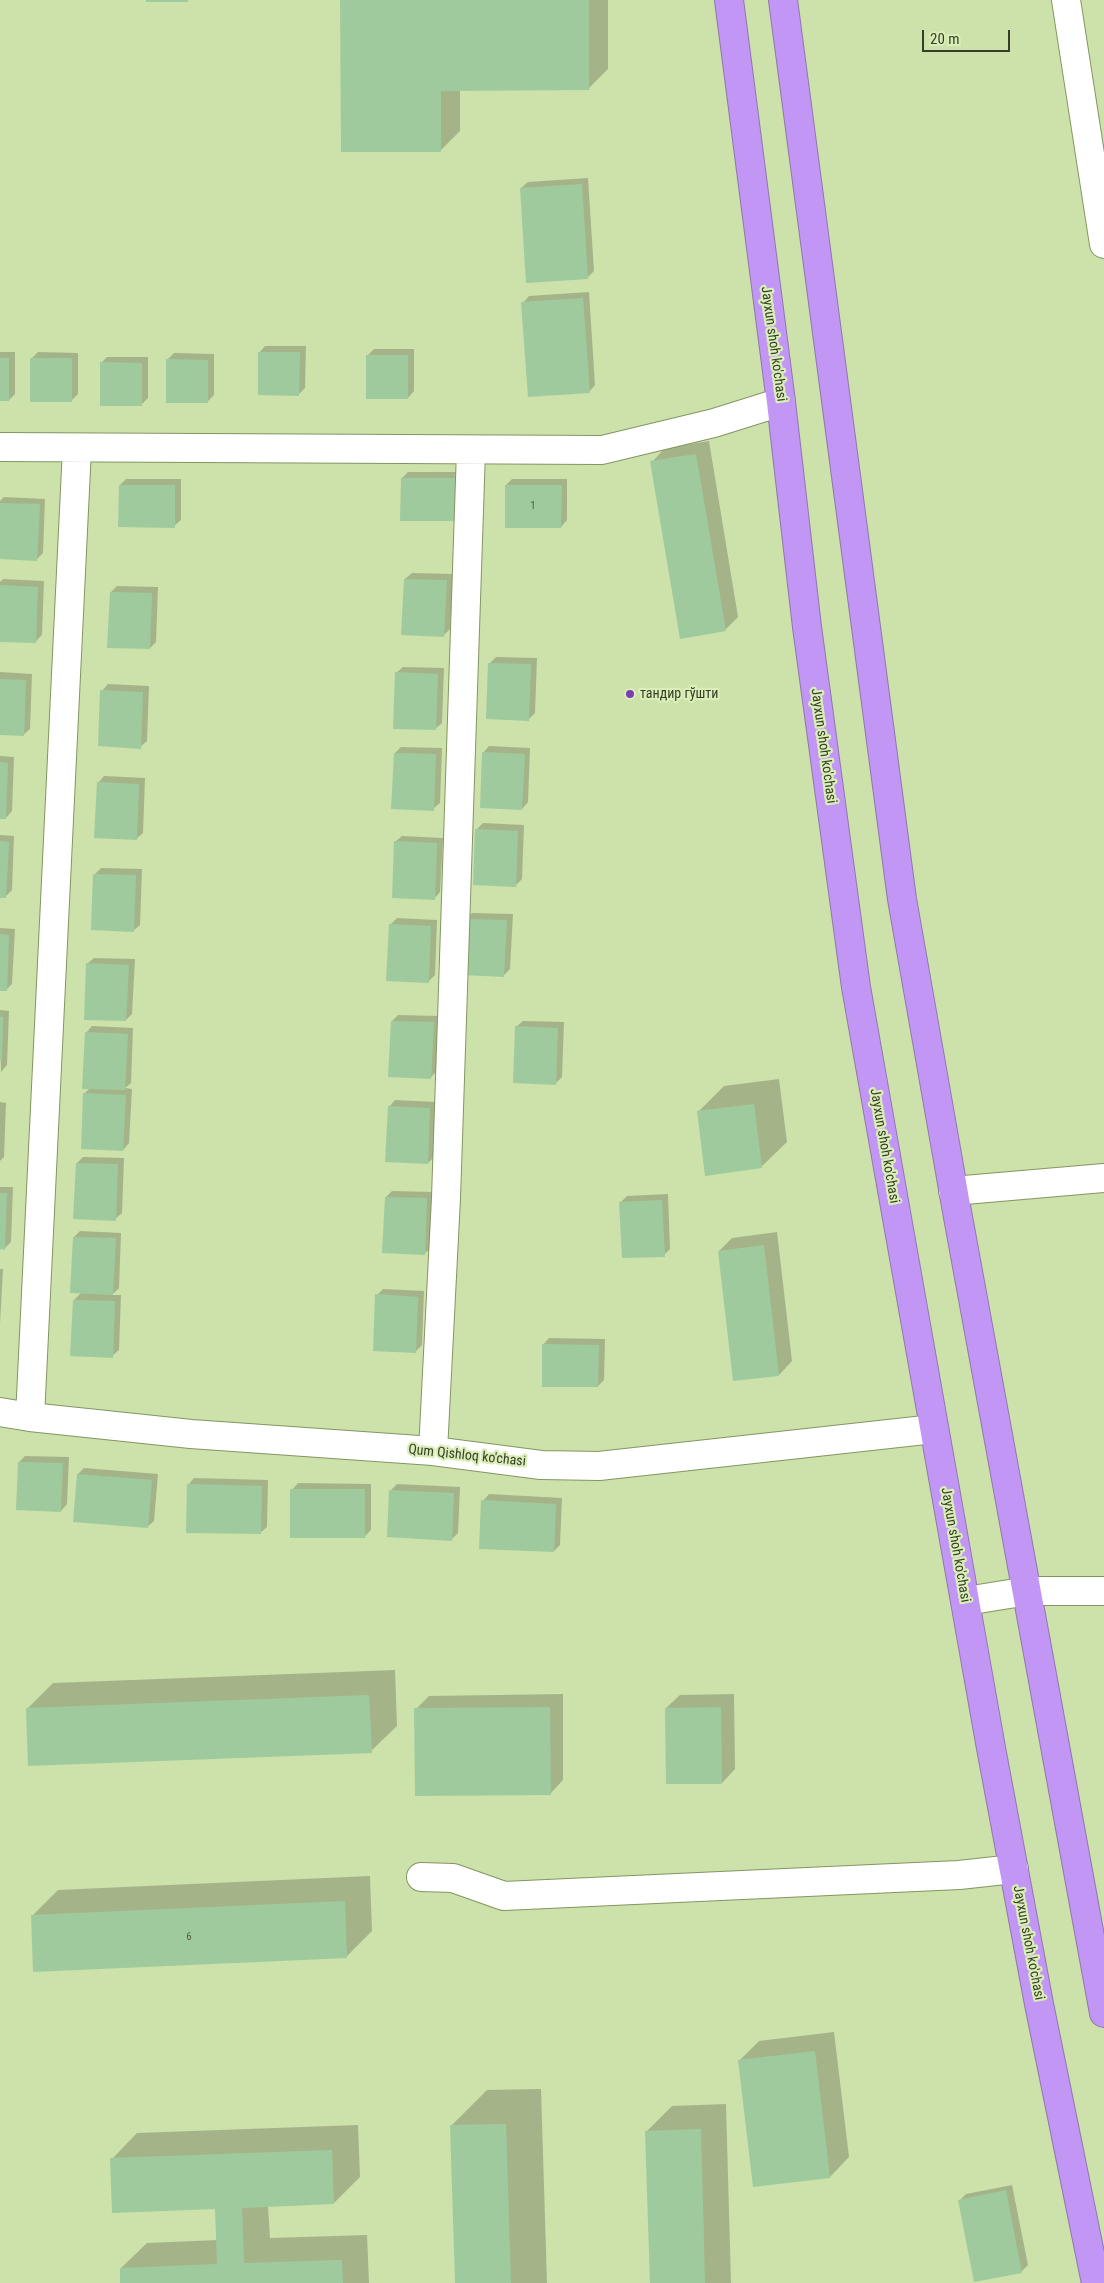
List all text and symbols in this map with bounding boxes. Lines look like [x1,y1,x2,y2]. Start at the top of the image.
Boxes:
scale bar [924,20,1012,52]
text: 20 m [930,30,960,48]
street label: Jayxun shoh ko'chasi [757,285,789,403]
house number: 1 [530,499,536,513]
place label: тандир гўшти [640,686,718,702]
street label: Jayxun shoh ko'chasi [807,687,839,805]
marker: тандир гўшти [624,688,636,700]
street label: Jayxun shoh ko'chasi [866,1087,902,1205]
street label: Qum Qishloq ko'chasi [407,1441,527,1471]
street label: Jayxun shoh ko'chasi [937,1486,973,1604]
street label: Jayxun shoh ko'chasi [1009,1884,1047,2002]
house number: 6 [186,1930,192,1944]

